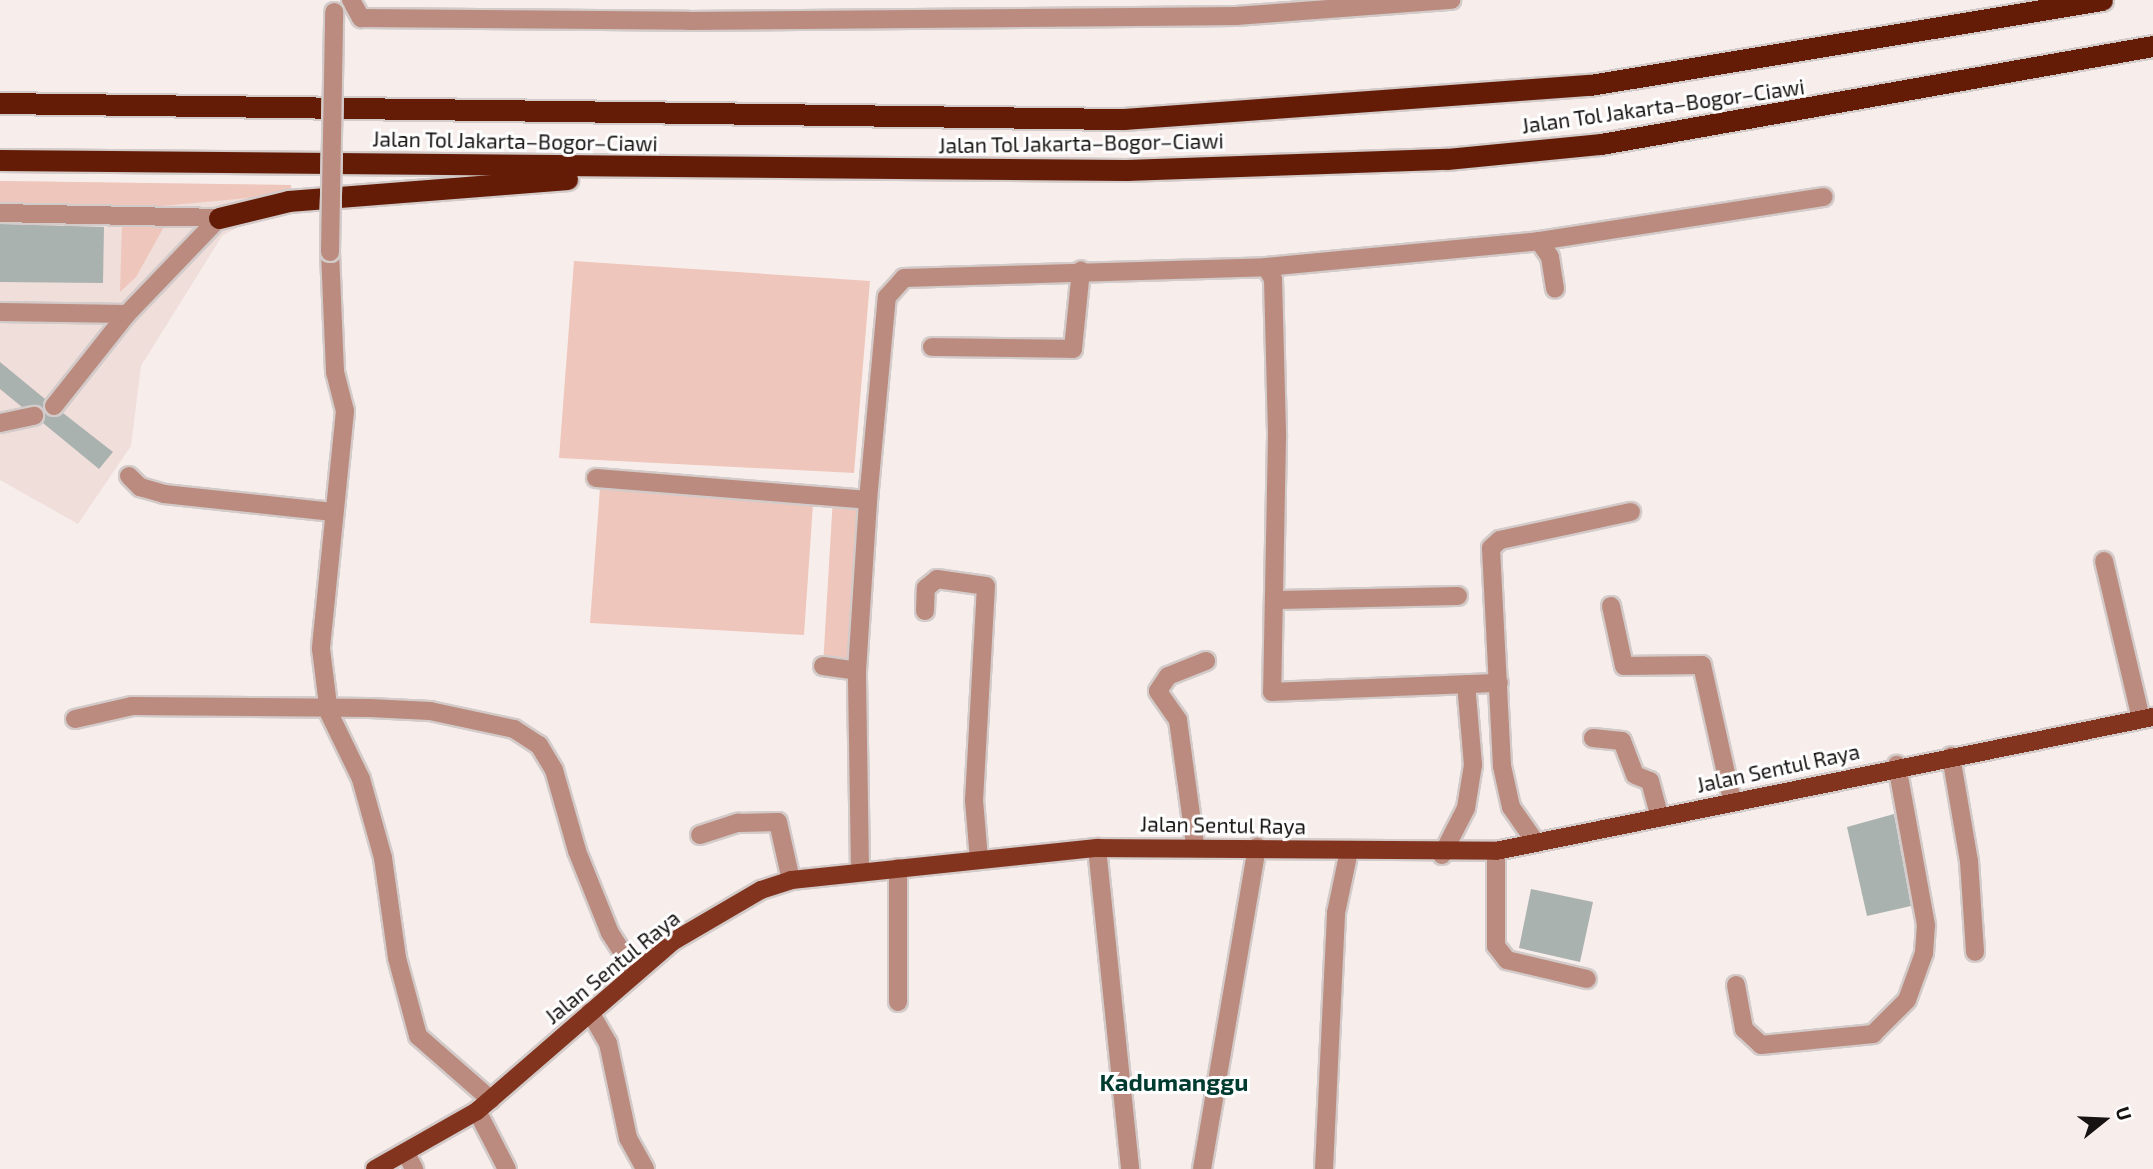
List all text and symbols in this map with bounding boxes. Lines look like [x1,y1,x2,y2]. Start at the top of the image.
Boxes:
street label: Jalan Tol Jakarta–Bogor–Ciawi [1519,74,1807,138]
street label: Jalan Tol Jakarta–Bogor–Ciawi [371,126,659,156]
street label: Jalan Tol Jakarta–Bogor–Ciawi [937,128,1225,158]
street label: Jalan Sentul Raya [1694,738,1862,798]
street label: Jalan Sentul Raya [1140,811,1306,839]
street label: Jalan Sentul Raya [539,905,685,1029]
district label: Kadumanggu [1100,1068,1248,1096]
north arrow [2069,1085,2139,1155]
text: U [2111,1104,2137,1123]

